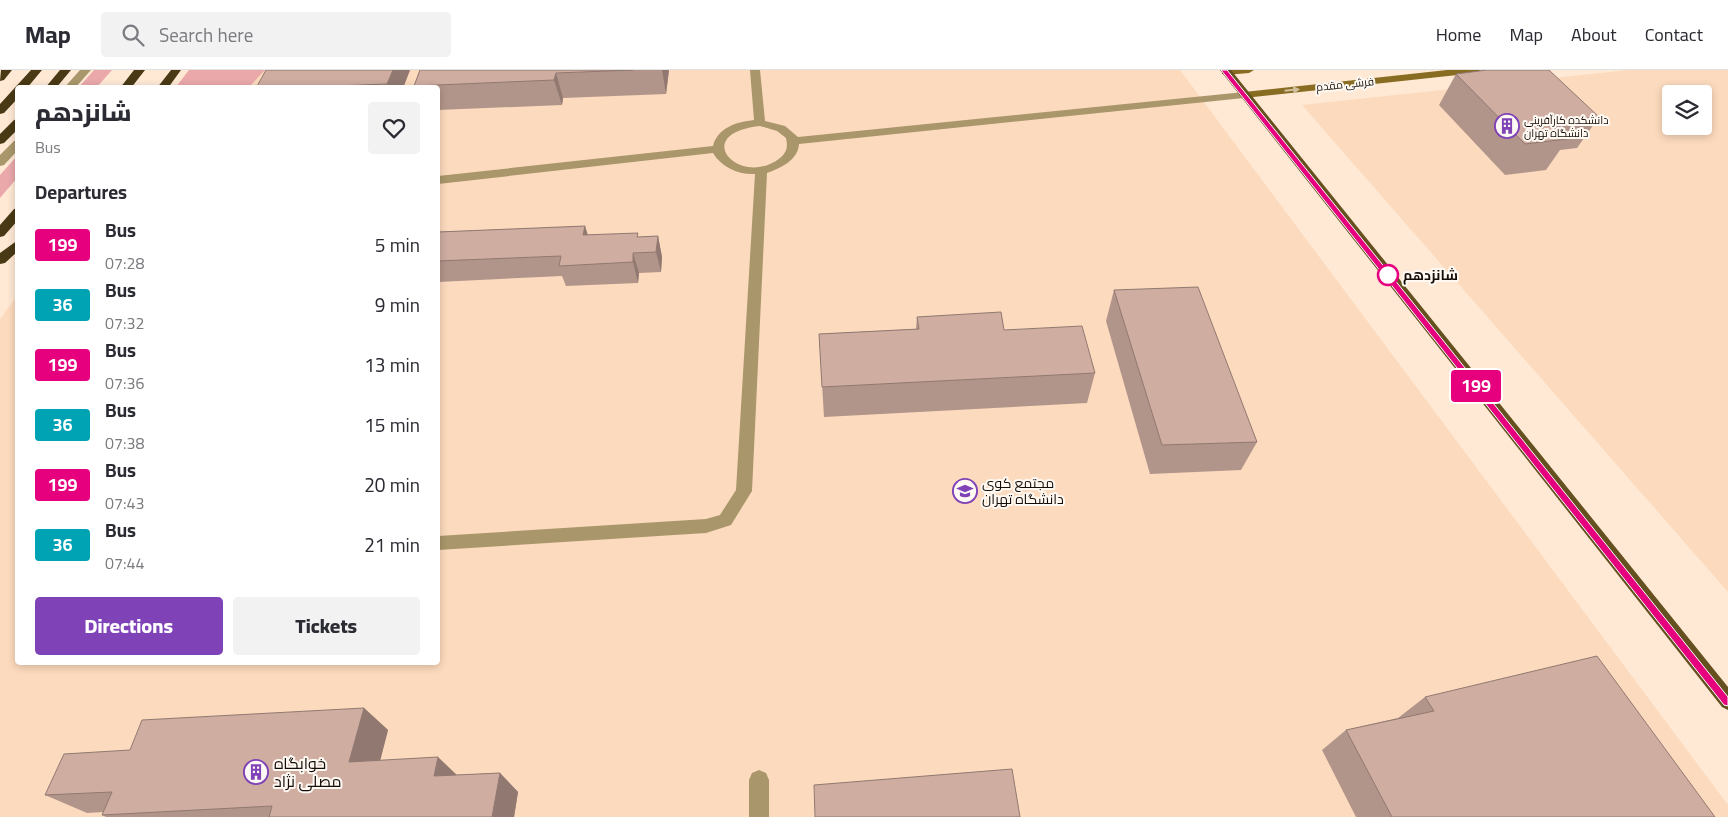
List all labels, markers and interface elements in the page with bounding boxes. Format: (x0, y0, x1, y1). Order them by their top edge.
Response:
text: Map (25, 12, 71, 57)
search box (101, 12, 451, 57)
text: Search here (159, 17, 253, 53)
text: Home (1436, 18, 1481, 51)
text: Map (1509, 18, 1543, 51)
text: About (1571, 18, 1617, 51)
text: Contact (1645, 18, 1703, 51)
icon: search (119, 21, 147, 49)
street label: فرشی مقدم (1315, 71, 1375, 97)
map controls (1662, 85, 1712, 135)
button: layers (1662, 85, 1712, 135)
one-way arrow (1284, 86, 1300, 94)
text: شانزدهم (35, 90, 131, 135)
button: heart (368, 102, 420, 154)
place label: دانشکده کارآفرینی دانشگاه تهران (1524, 110, 1608, 143)
building icon: دانشکده کارآفرینی دانشگاه تهران (1494, 113, 1520, 139)
text: Bus (35, 132, 61, 162)
text: Departures (35, 174, 127, 210)
text: Bus (105, 212, 136, 248)
text: 5 min (375, 227, 420, 263)
text: 199 (47, 228, 78, 261)
text: 07:28 (105, 248, 144, 278)
place label: شانزدهم (1403, 262, 1458, 288)
marker: شانزدهم (1377, 264, 1399, 286)
text: Bus (105, 272, 136, 308)
text: 9 min (375, 287, 420, 323)
text: 36 (52, 288, 73, 321)
text: 07:32 (105, 308, 144, 338)
text: Bus (105, 332, 136, 368)
text: 13 min (364, 347, 420, 383)
text: 199 (47, 348, 78, 381)
text: 07:36 (105, 368, 144, 398)
text: 199 (1461, 369, 1491, 402)
line badge: 199 (1447, 370, 1505, 402)
text: Bus (105, 392, 136, 428)
text: 15 min (364, 407, 420, 443)
text: 36 (52, 408, 73, 441)
text: 07:38 (105, 428, 144, 458)
text: Bus (105, 452, 136, 488)
text: 20 min (364, 467, 420, 503)
text: 199 (47, 468, 78, 501)
place label: مجتمع کوی دانشگاه تهران (982, 470, 1064, 512)
school or university icon: مجتمع کوی دانشگاه تهران (952, 478, 978, 504)
text: 07:43 (105, 488, 144, 518)
text: Bus (105, 512, 136, 548)
text: 21 min (364, 527, 420, 563)
text: 36 (52, 528, 73, 561)
text: 07:44 (105, 548, 144, 578)
button: Directions (35, 597, 223, 655)
button: Tickets (233, 597, 420, 655)
place label: خوابگاه مصلی نژاد (274, 748, 342, 796)
building icon: خوابگاه مصلی نژاد (243, 759, 269, 785)

